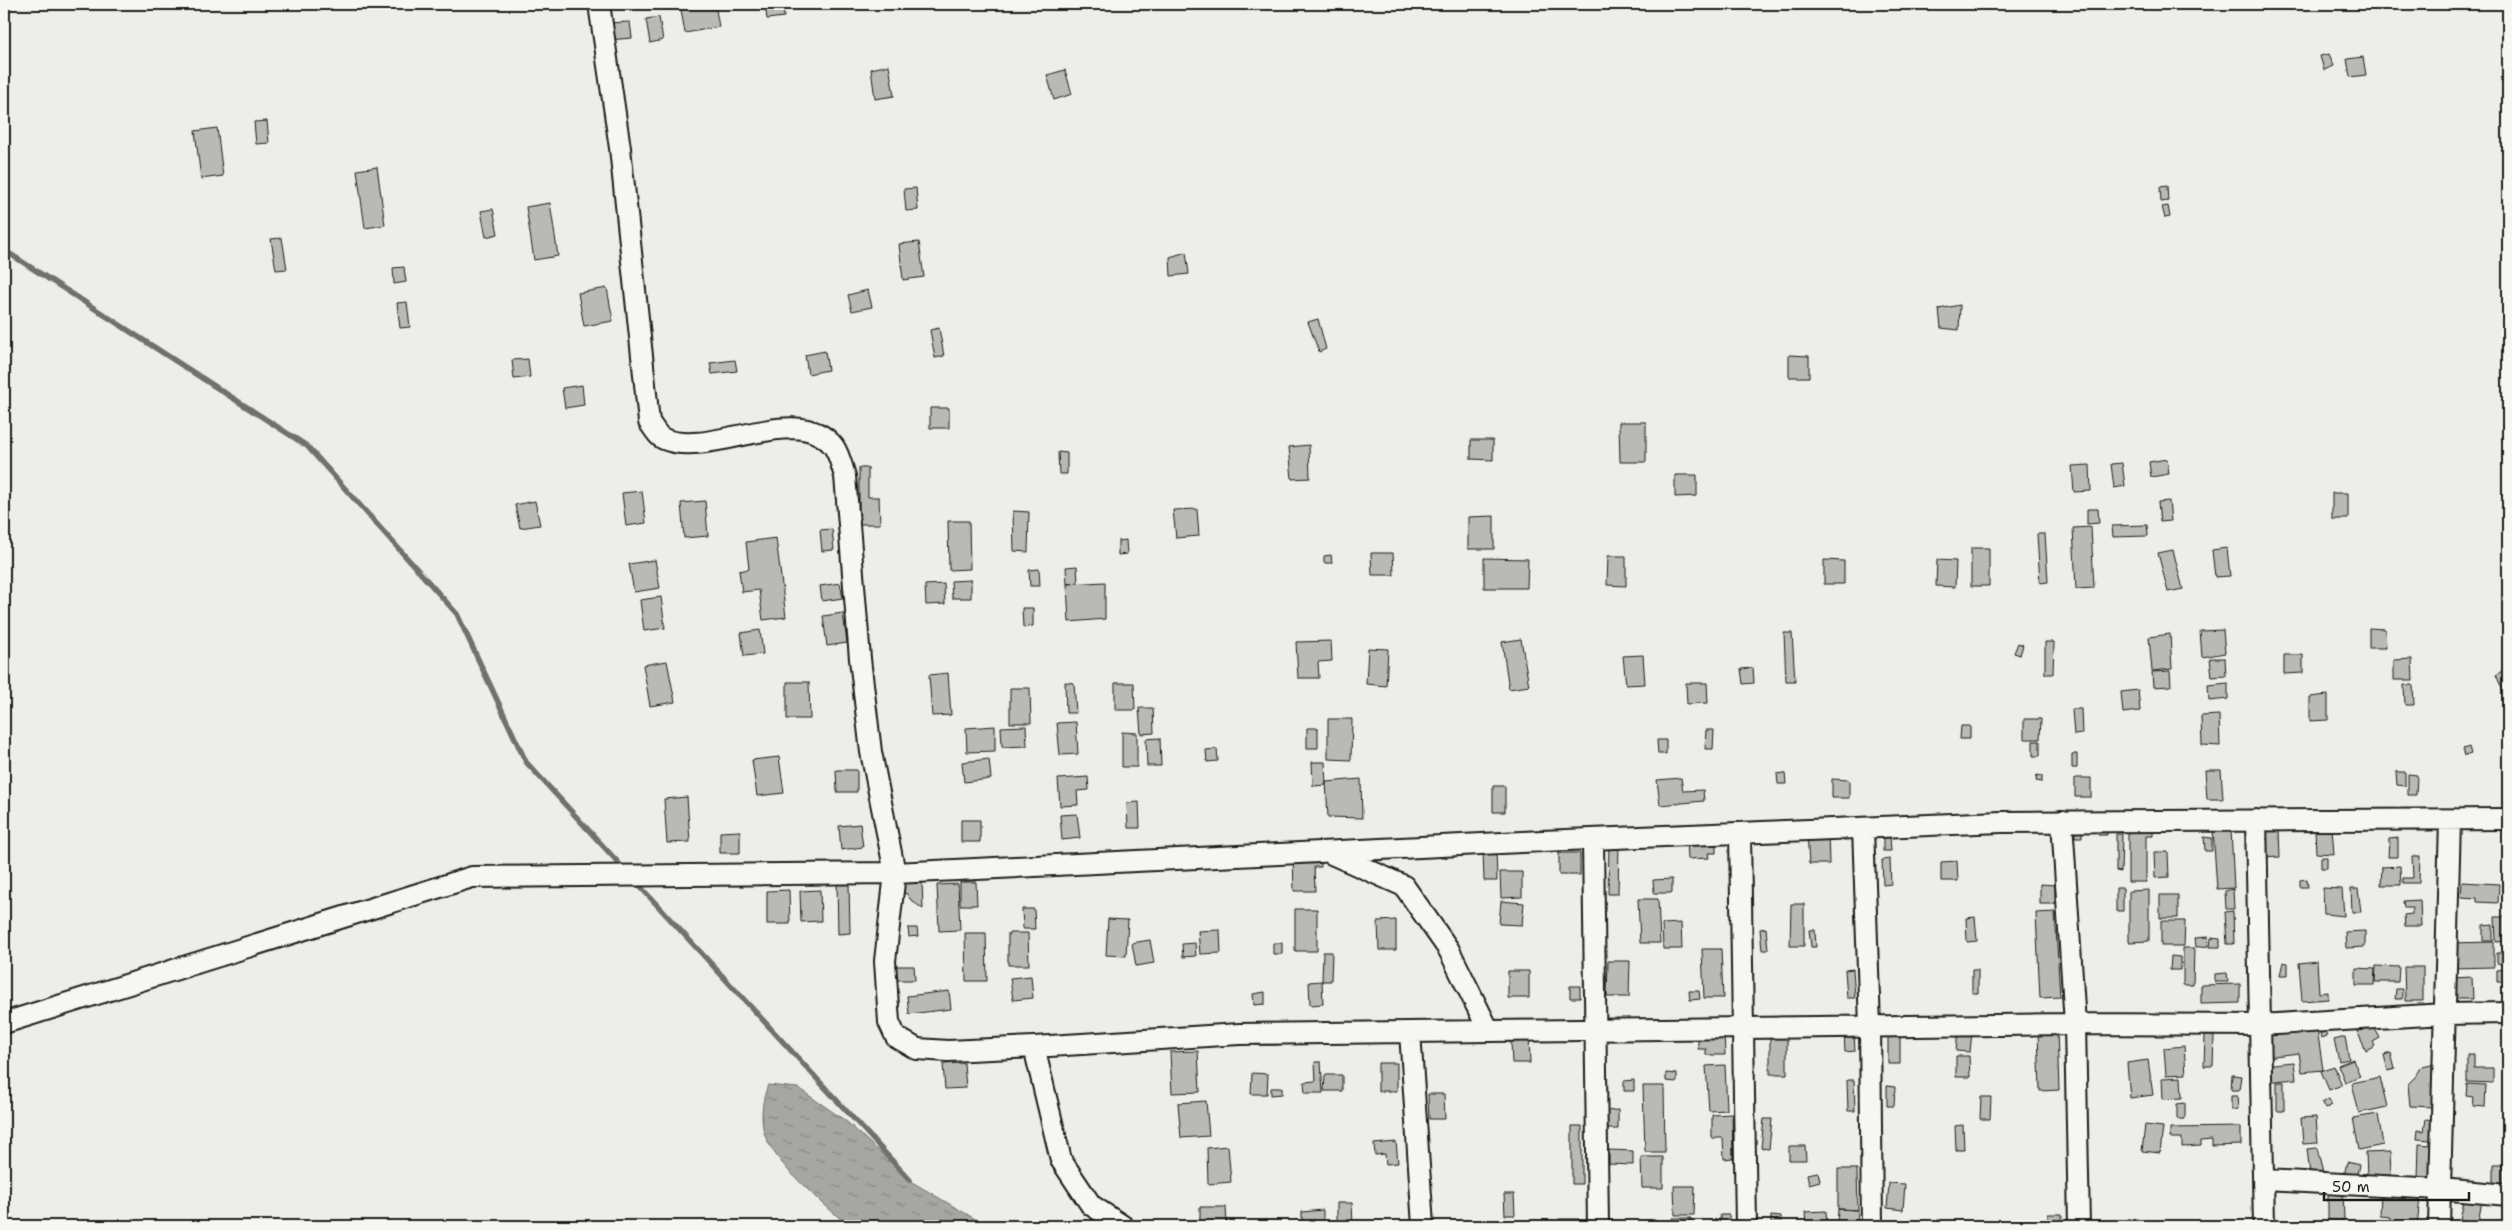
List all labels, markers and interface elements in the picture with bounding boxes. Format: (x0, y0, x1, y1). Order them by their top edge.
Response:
scale bar (2324, 1170, 2470, 1202)
text: 50 m (2332, 1177, 2370, 1197)

